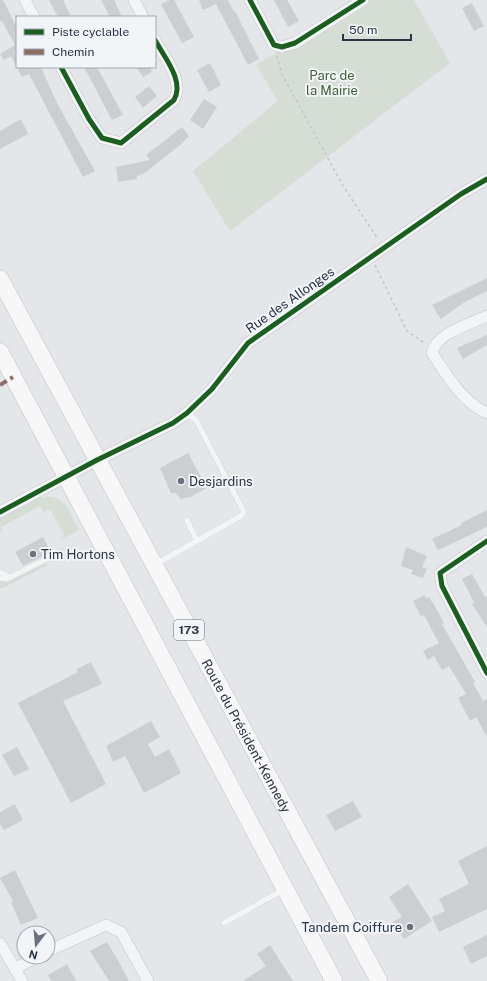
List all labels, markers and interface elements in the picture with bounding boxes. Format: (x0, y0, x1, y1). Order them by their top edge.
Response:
legend (16, 16, 156, 68)
scale bar (343, 16, 411, 42)
text: 50 m (349, 23, 377, 37)
text: Piste cyclable (52, 25, 129, 39)
text: Chemin (52, 45, 94, 59)
park label: Parc de la Mairie (306, 68, 358, 98)
street label: Rue des Allonges (243, 264, 337, 336)
place label: Desjardins (189, 474, 253, 489)
marker: Desjardins (176, 476, 186, 486)
place label: Tim Hortons (41, 547, 115, 562)
marker: Tim Hortons (28, 549, 38, 559)
road number: 173 (174, 620, 204, 640)
street label: Route du Président-Kennedy (199, 656, 294, 815)
place label: Tandem Coiffure (301, 920, 402, 935)
marker: Tandem Coiffure (405, 922, 415, 932)
north arrow (16, 925, 56, 965)
text: N (27, 948, 39, 962)

